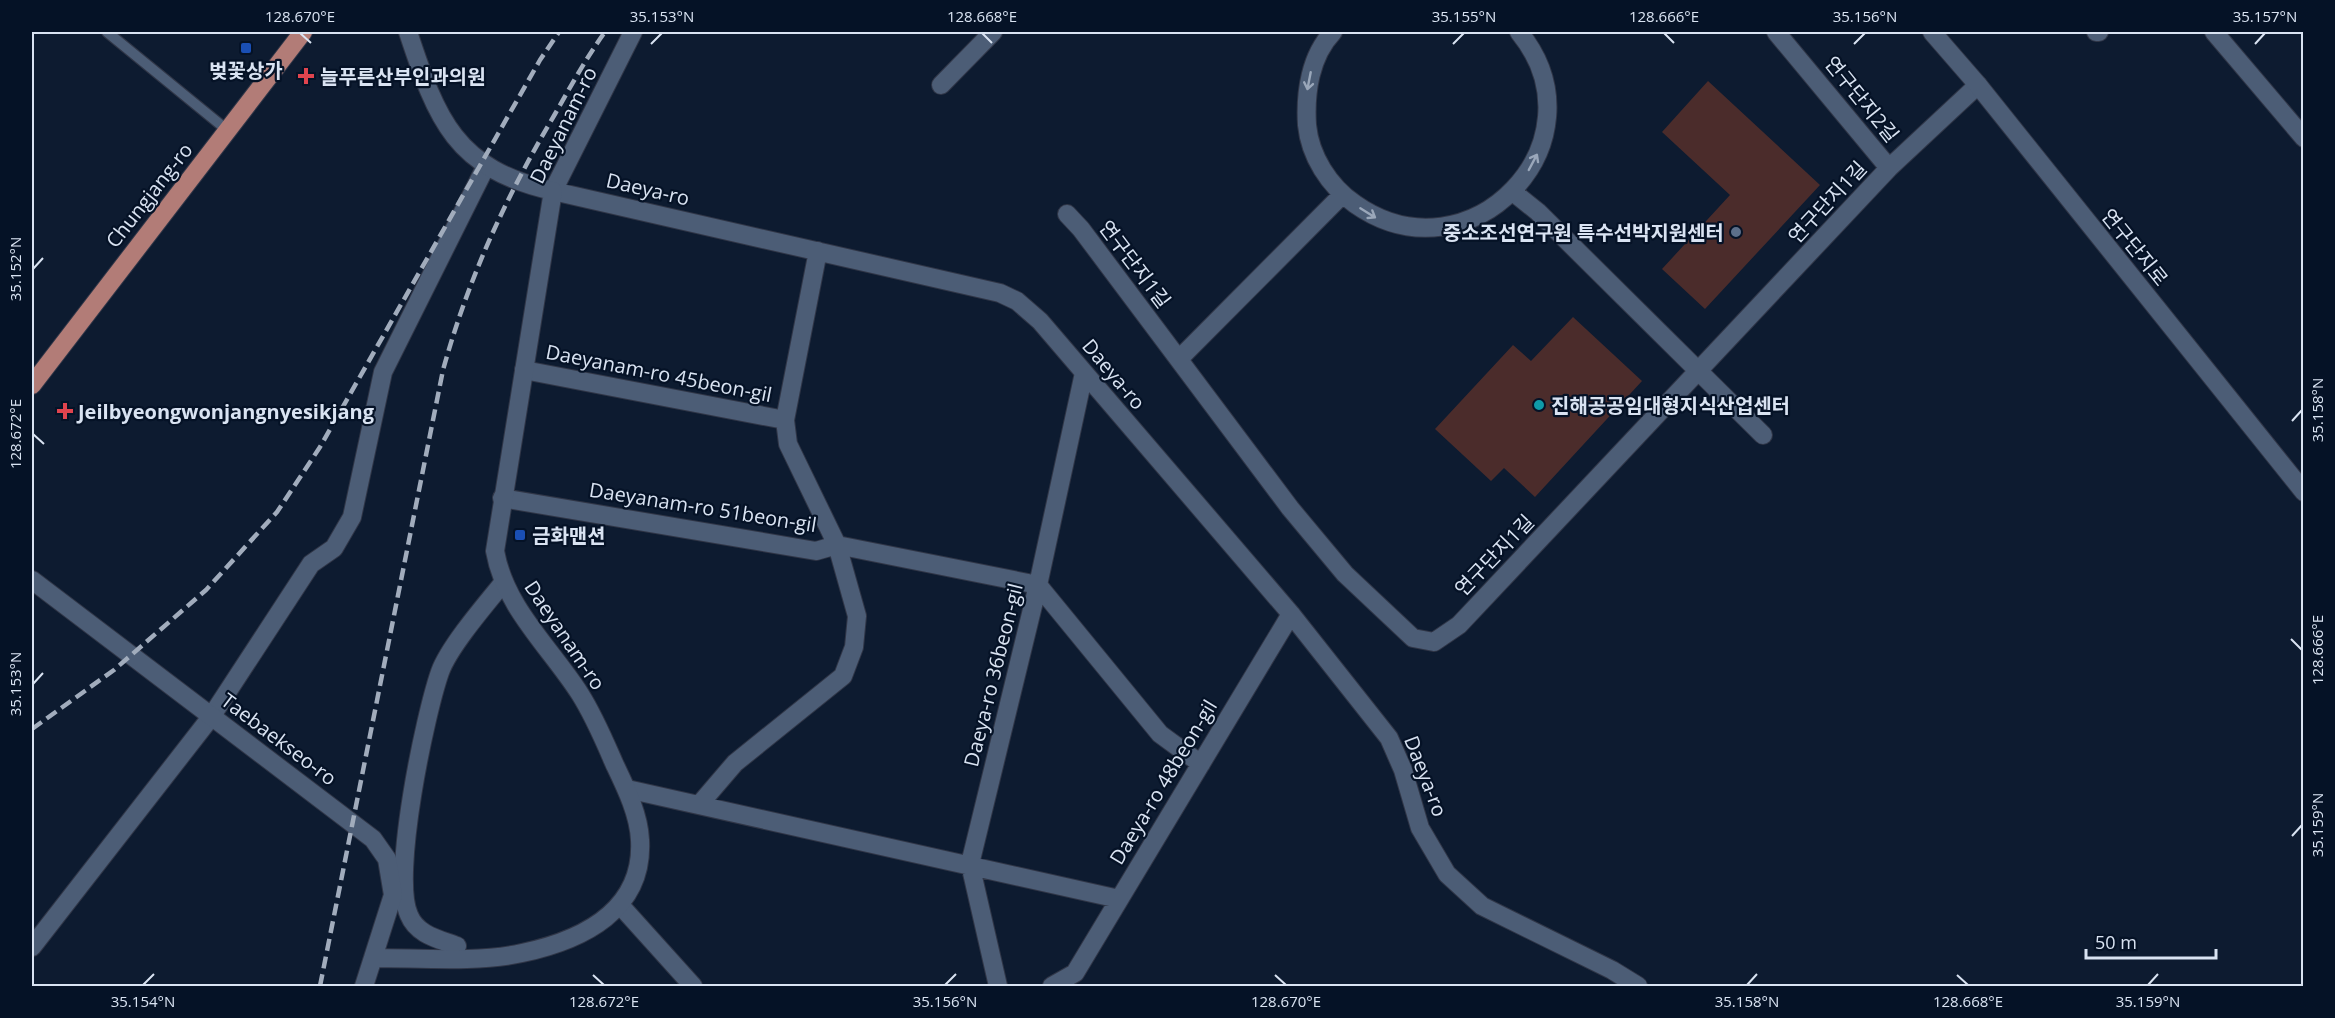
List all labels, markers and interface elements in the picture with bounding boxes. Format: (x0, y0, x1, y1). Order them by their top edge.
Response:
text: 128.670°E (265, 6, 335, 26)
text: 35.153°N (630, 6, 694, 26)
text: 128.668°E (947, 6, 1017, 26)
text: 35.155°N (1432, 6, 1496, 26)
text: 128.666°E (1629, 6, 1699, 26)
text: 35.156°N (1833, 6, 1897, 26)
text: 35.157°N (2233, 6, 2297, 26)
marker: 벚꽃상가 (239, 41, 253, 55)
street label: 연구단지2길 (1819, 50, 1905, 148)
place label: 벚꽃상가 (209, 57, 283, 84)
street label: Daeyanam-ro (523, 62, 603, 188)
place label: 늘푸른산부인과의원 (320, 63, 486, 90)
marker: 늘푸른산부인과의원 (297, 67, 315, 85)
one-way arrow (1303, 70, 1314, 90)
street label: Chungjang-ro (100, 137, 198, 253)
one-way arrow (1528, 153, 1539, 171)
street label: 연구단지1길 (1782, 155, 1872, 249)
street label: Daeya-ro (604, 166, 692, 212)
street label: 연구단지로 (2096, 203, 2174, 291)
one-way arrow (1359, 207, 1376, 219)
street label: 연구단지1길 (1093, 215, 1177, 313)
place label: 중소조선연구원 특수선박지원센터 (1443, 219, 1724, 246)
marker: 중소조선연구원 특수선박지원센터 (1729, 225, 1743, 239)
text: 35.152°N (5, 237, 25, 301)
street label: Daeya-ro (1076, 333, 1152, 415)
street label: Daeyanam-ro 45beon-gil (544, 338, 774, 408)
text: 35.158°N (2307, 378, 2327, 442)
place label: 진해공공임대형지식산업센터 (1551, 392, 1790, 419)
place label: Jeilbyeongwonjangnyesikjang (76, 398, 375, 425)
marker: 진해공공임대형지식산업센터 (1532, 398, 1546, 412)
text: 128.672°E (5, 399, 25, 469)
marker: Jeilbyeongwonjangnyesikjang (56, 402, 74, 420)
street label: Daeyanam-ro 51beon-gil (587, 476, 819, 538)
street label: 연구단지1길 (1448, 508, 1540, 602)
place label: 금화맨션 (532, 522, 606, 549)
marker: 금화맨션 (513, 528, 527, 542)
street label: Daeyanam-ro (518, 575, 612, 695)
street label: Daeya-ro 36beon-gil (957, 581, 1029, 769)
text: 128.666°E (2307, 615, 2327, 685)
text: 35.153°N (5, 652, 25, 716)
street label: Taebaekseo-ro (216, 687, 342, 791)
street label: Daeya-ro 48beon-gil (1103, 695, 1223, 869)
street label: Daeya-ro (1398, 732, 1454, 820)
text: 35.159°N (2307, 793, 2327, 857)
scale bar (2086, 922, 2216, 960)
text: 50 m (2095, 930, 2137, 954)
text: 35.154°N (111, 991, 175, 1011)
text: 128.672°E (569, 991, 639, 1011)
text: 35.156°N (913, 991, 977, 1011)
text: 128.670°E (1251, 991, 1321, 1011)
text: 35.158°N (1715, 991, 1779, 1011)
text: 128.668°E (1933, 991, 2003, 1011)
text: 35.159°N (2116, 991, 2180, 1011)

